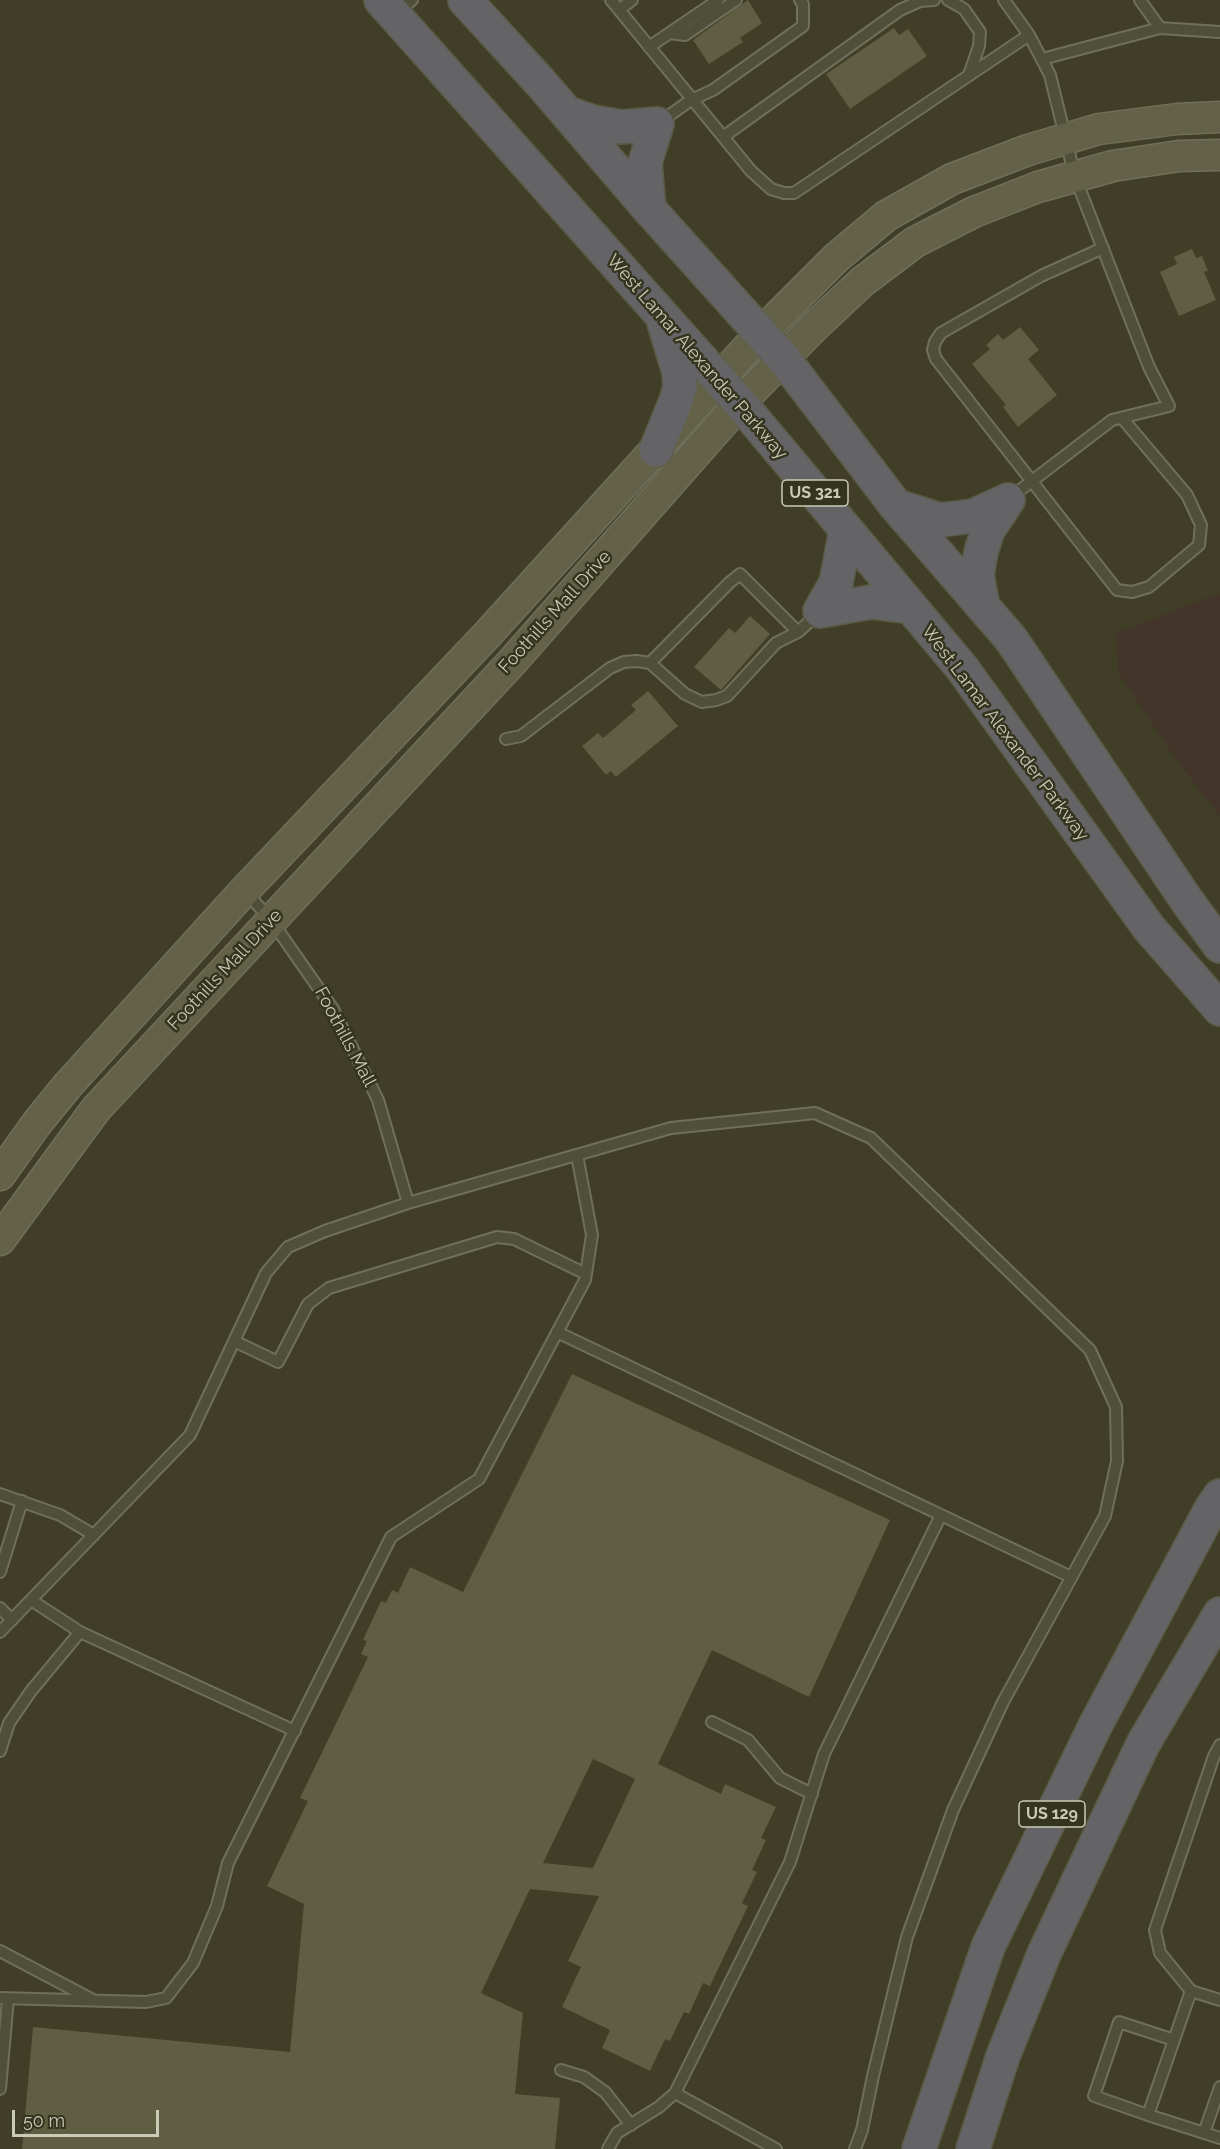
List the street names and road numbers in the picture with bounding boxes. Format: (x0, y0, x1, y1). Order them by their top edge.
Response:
street label: West Lamar Alexander Parkway (602, 250, 792, 464)
road number: US 321 (782, 480, 848, 506)
street label: Foothills Mall Drive (494, 546, 616, 678)
street label: West Lamar Alexander Parkway (917, 621, 1093, 845)
street label: Foothills Mall Drive (163, 905, 287, 1035)
street label: Foothills Mall (310, 983, 380, 1091)
road number: US 129 (1019, 1801, 1085, 1827)

